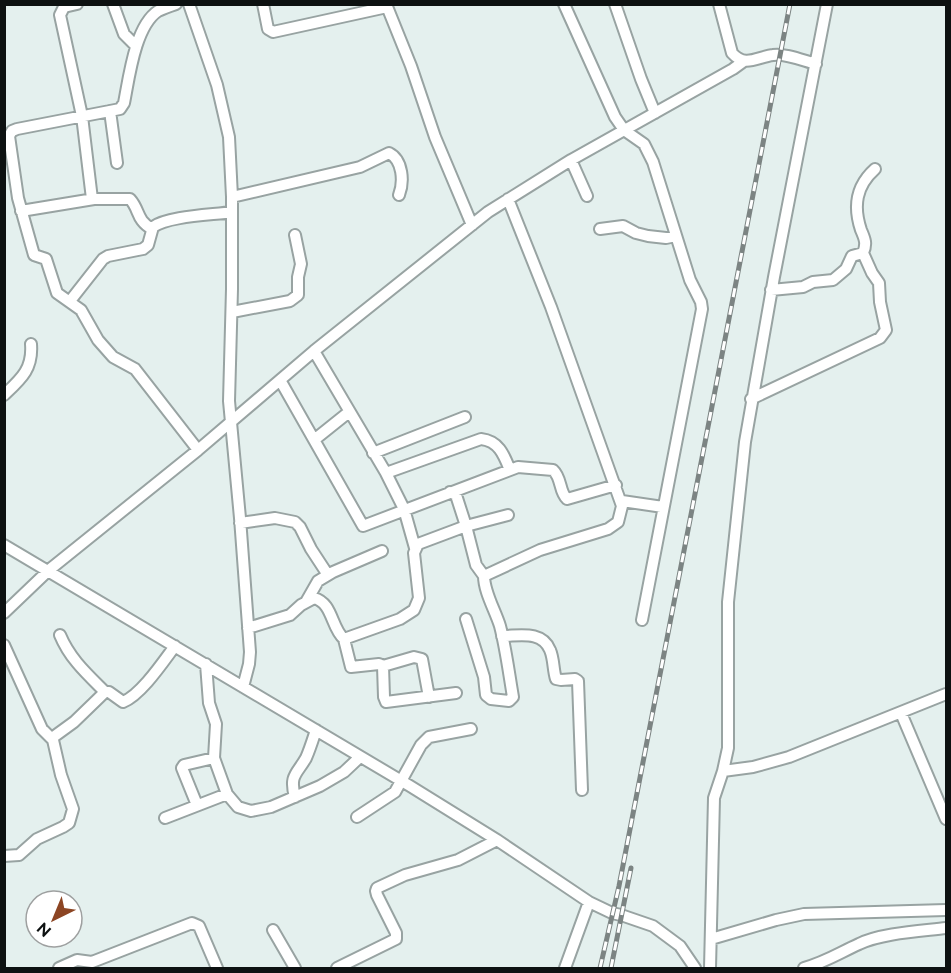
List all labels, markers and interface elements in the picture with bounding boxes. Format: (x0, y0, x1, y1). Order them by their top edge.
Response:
north arrow (24, 889, 84, 949)
text: N (33, 918, 55, 941)

